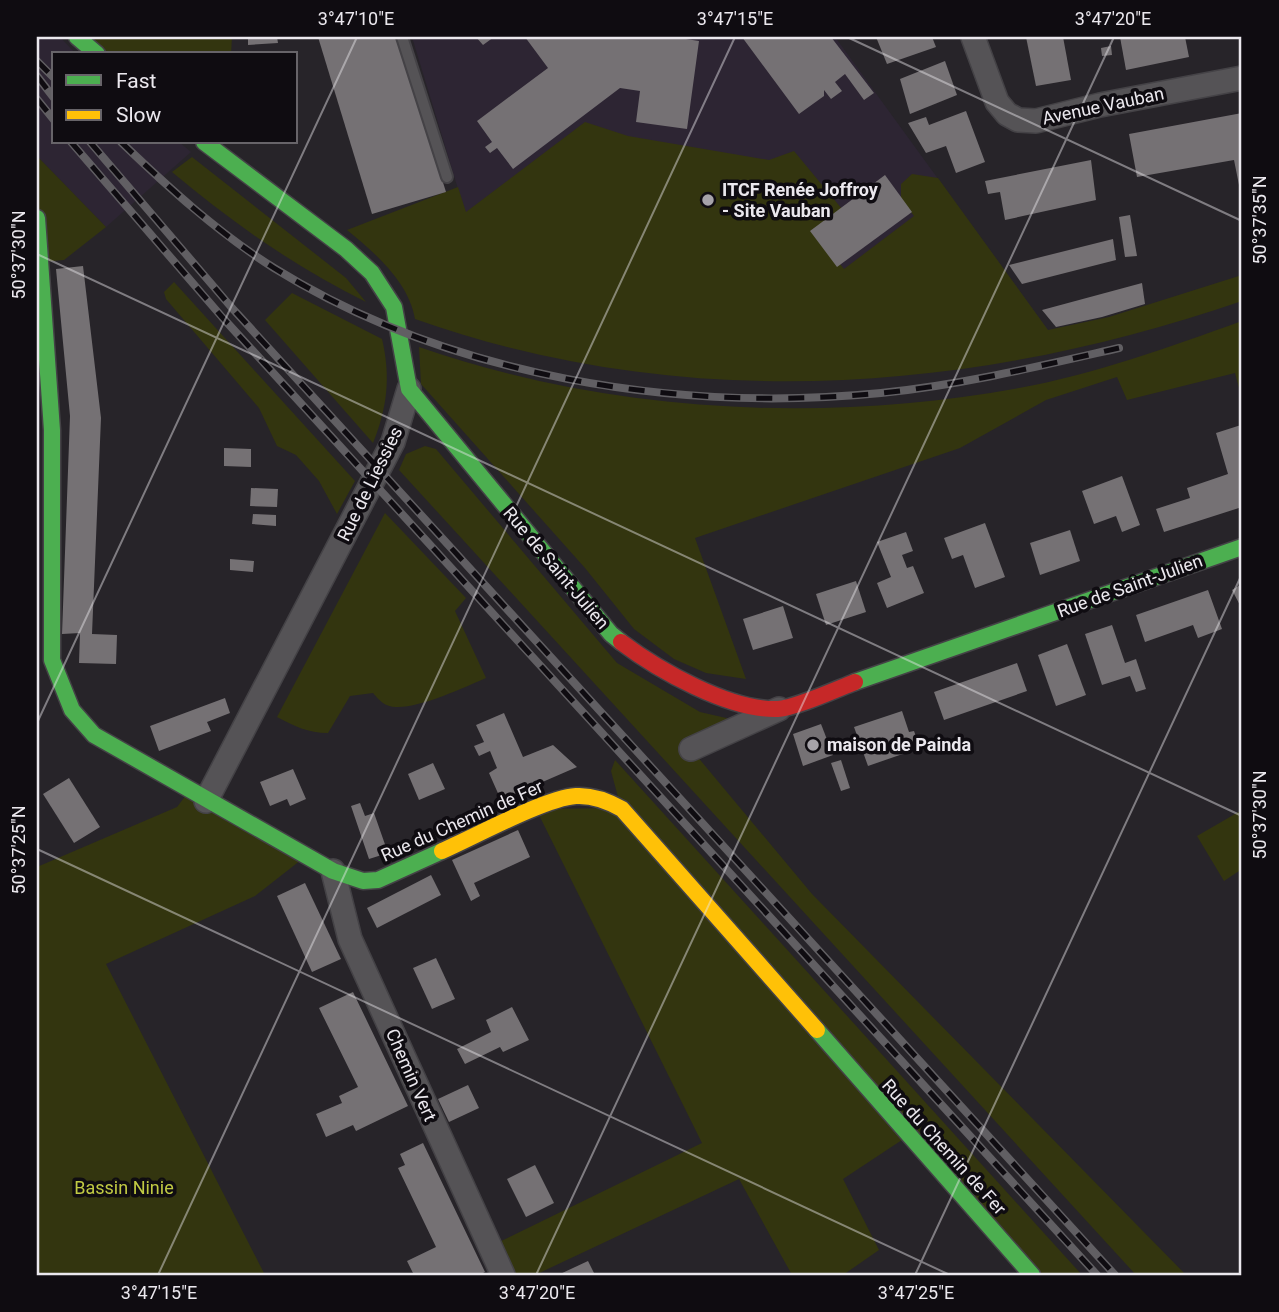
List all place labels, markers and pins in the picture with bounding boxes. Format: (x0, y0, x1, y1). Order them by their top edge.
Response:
place label: ITCF Renée Joffroy - Site Vauban (722, 179, 879, 221)
marker: ITCF Renée Joffroy - Site Vauban (700, 192, 716, 208)
place label: maison de Painda (827, 734, 971, 755)
marker: maison de Painda (805, 737, 821, 753)

